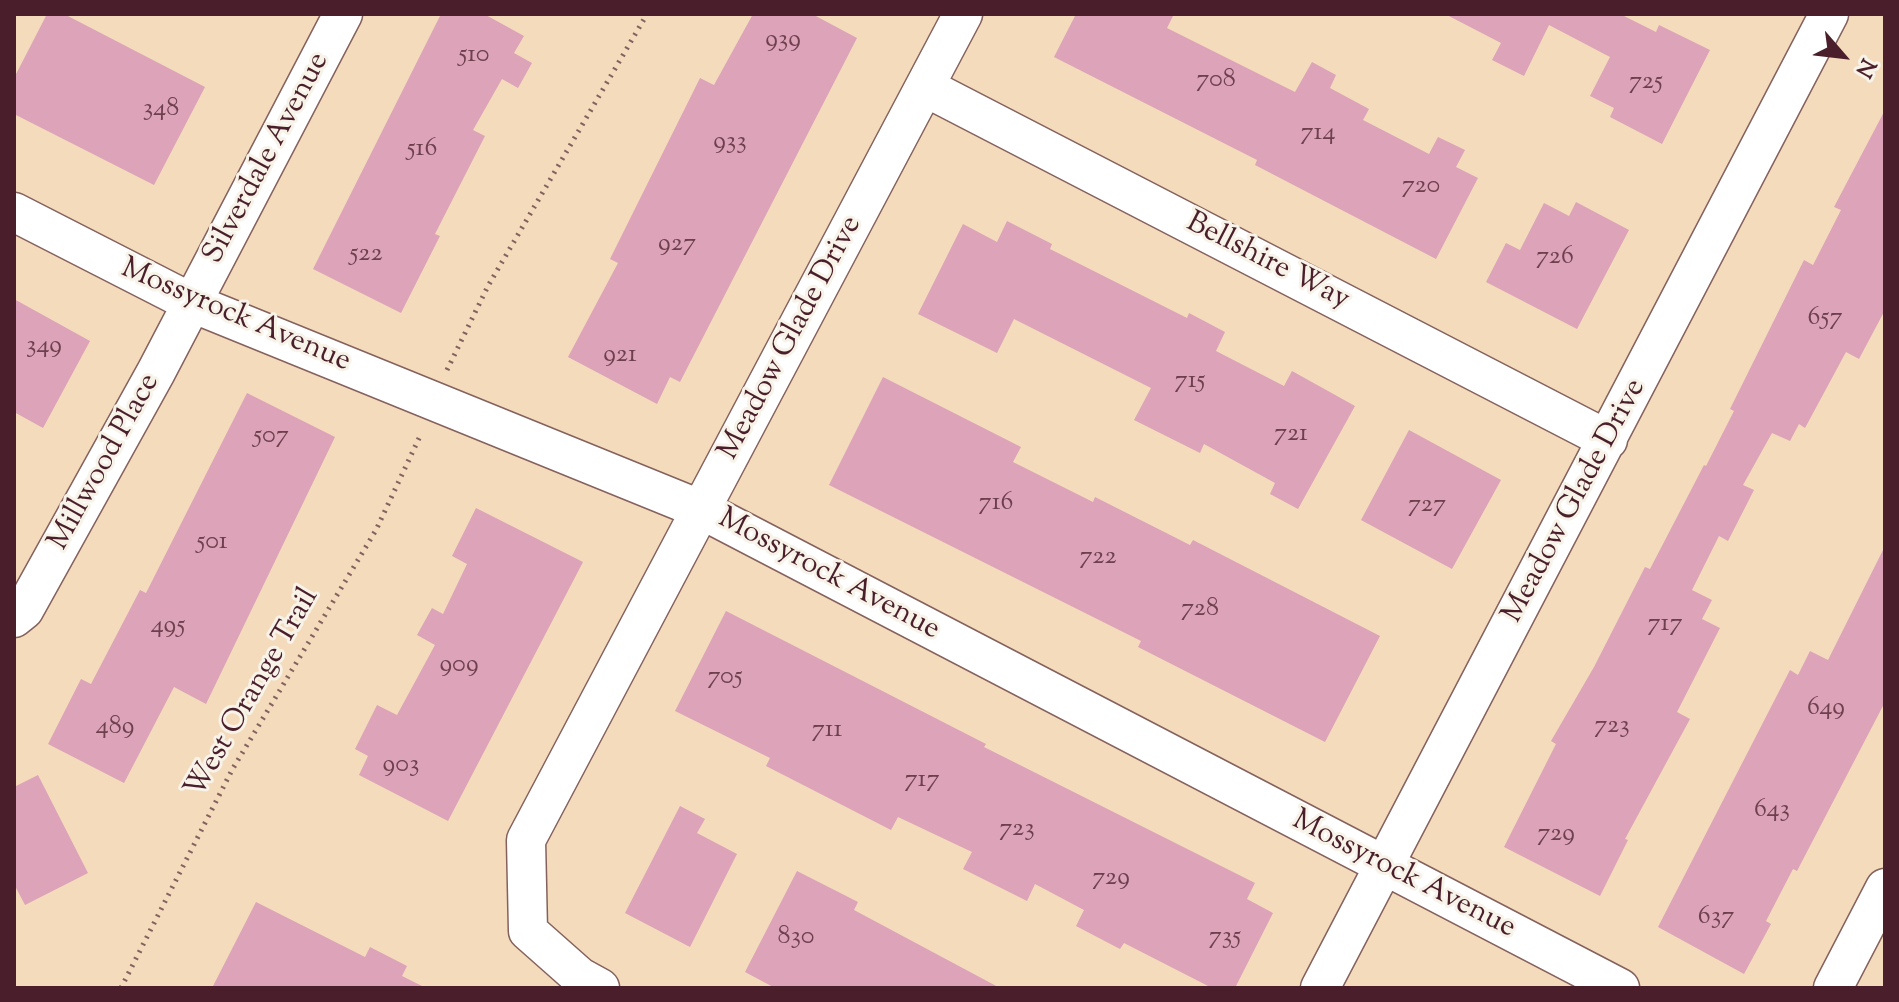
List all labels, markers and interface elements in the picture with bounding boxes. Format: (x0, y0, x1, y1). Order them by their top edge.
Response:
north arrow (1803, 16, 1883, 96)
house number: 939 (765, 26, 801, 58)
house number: 510 (458, 41, 490, 73)
street label: Silverdale Avenue (197, 47, 339, 271)
text: N (1846, 52, 1882, 83)
house number: 708 (1196, 66, 1236, 98)
house number: 725 (1629, 68, 1663, 100)
house number: 348 (143, 95, 179, 127)
house number: 714 (1301, 119, 1335, 151)
house number: 933 (713, 128, 747, 160)
house number: 516 (407, 135, 437, 167)
house number: 720 (1402, 172, 1440, 204)
street label: Bellshire Way (1179, 206, 1355, 320)
street label: Meadow Glade Drive (712, 211, 872, 467)
house number: 927 (658, 230, 696, 262)
house number: 522 (349, 240, 383, 272)
house number: 726 (1536, 243, 1574, 275)
street label: Mossyrock Avenue (115, 252, 355, 382)
house number: 657 (1808, 304, 1842, 336)
house number: 349 (26, 332, 62, 364)
house number: 921 (603, 341, 637, 373)
house number: 715 (1175, 367, 1205, 399)
street label: Millwood Place (43, 368, 169, 558)
street label: Meadow Glade Drive (1496, 374, 1656, 630)
house number: 721 (1274, 420, 1308, 452)
house number: 507 (253, 422, 289, 454)
house number: 716 (979, 489, 1013, 521)
house number: 727 (1408, 491, 1446, 523)
street label: Mossyrock Avenue (711, 502, 945, 650)
house number: 501 (196, 528, 228, 560)
house number: 722 (1079, 543, 1117, 575)
street label: West Orange Trail (179, 583, 329, 805)
house number: 728 (1181, 595, 1219, 627)
house number: 717 (1648, 610, 1682, 642)
house number: 495 (151, 612, 185, 644)
house number: 909 (439, 651, 479, 683)
house number: 705 (707, 663, 743, 695)
house number: 649 (1807, 694, 1845, 726)
house number: 723 (1594, 712, 1630, 744)
house number: 489 (96, 713, 134, 745)
house number: 711 (812, 716, 842, 748)
house number: 903 (383, 751, 419, 783)
house number: 717 (905, 766, 939, 798)
house number: 643 (1754, 796, 1790, 828)
street label: Mossyrock Avenue (1285, 804, 1521, 948)
house number: 723 (999, 815, 1035, 847)
house number: 729 (1537, 820, 1575, 852)
house number: 729 (1092, 864, 1130, 896)
house number: 637 (1698, 903, 1734, 935)
house number: 830 (777, 923, 815, 955)
house number: 735 (1209, 923, 1241, 955)

